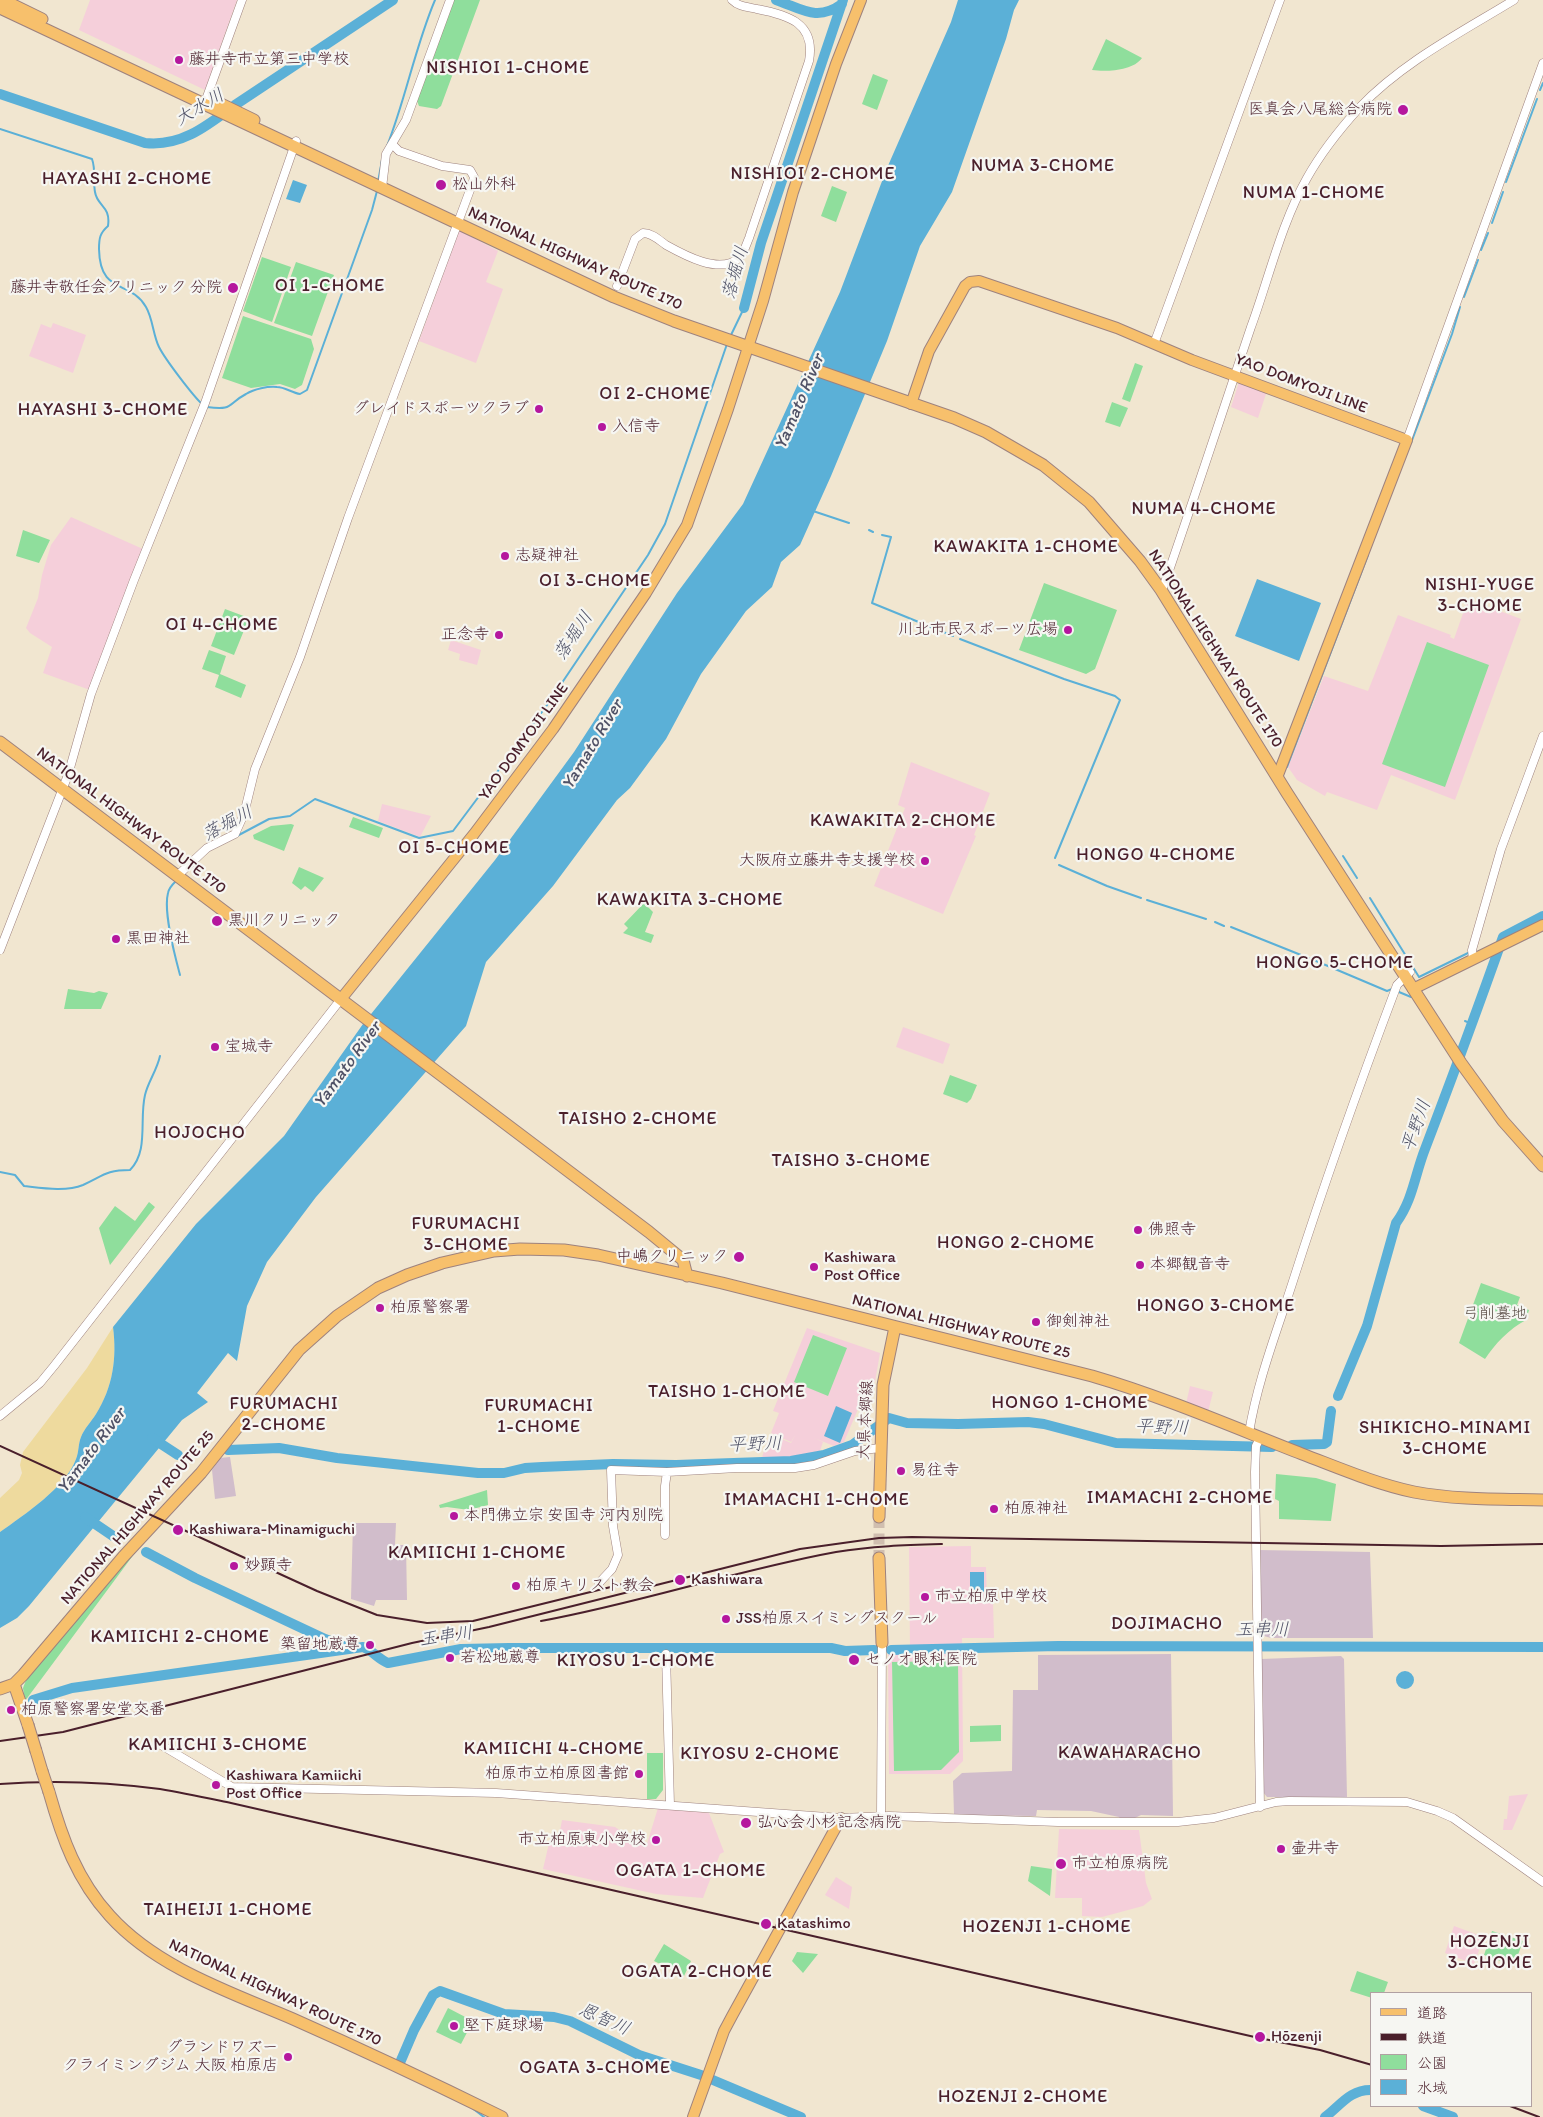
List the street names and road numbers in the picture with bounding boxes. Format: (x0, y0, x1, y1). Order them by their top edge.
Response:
street label: NATIONAL HIGHWAY ROUTE 170 (465, 203, 685, 315)
street label: YAO DOMYOJI LINE (1232, 350, 1370, 418)
street label: NATIONAL HIGHWAY ROUTE 170 (1144, 546, 1286, 752)
street label: YAO DOMYOJI LINE (475, 679, 573, 805)
street label: NATIONAL HIGHWAY ROUTE 170 (32, 743, 230, 899)
street label: NATIONAL HIGHWAY ROUTE 25 (850, 1291, 1072, 1363)
street label: 大県本郷線 (854, 1380, 878, 1460)
street label: NATIONAL HIGHWAY ROUTE 25 (57, 1427, 219, 1609)
street label: NATIONAL HIGHWAY ROUTE 170 (165, 1935, 385, 2051)

